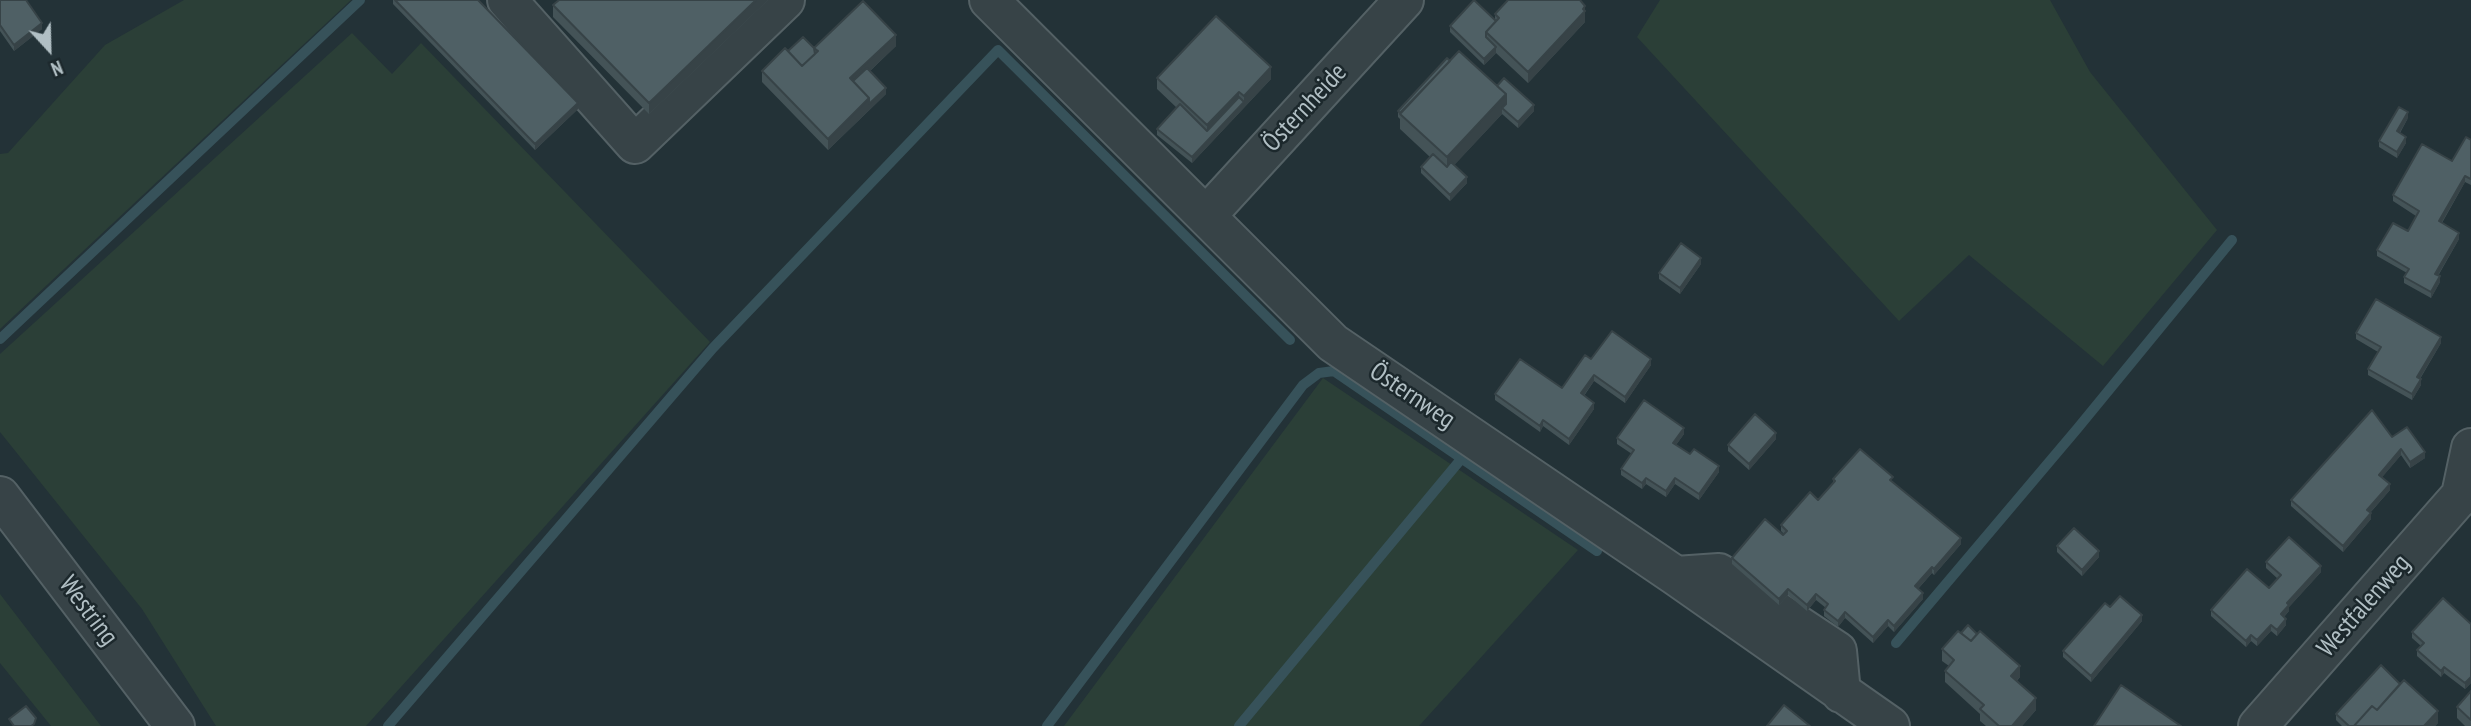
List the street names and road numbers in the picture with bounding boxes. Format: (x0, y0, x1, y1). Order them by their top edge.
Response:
street label: Östernheide (1256, 57, 1354, 159)
street label: Östernweg (1363, 356, 1461, 436)
street label: Westfalenweg (2311, 548, 2417, 664)
street label: Westring (52, 570, 124, 652)

